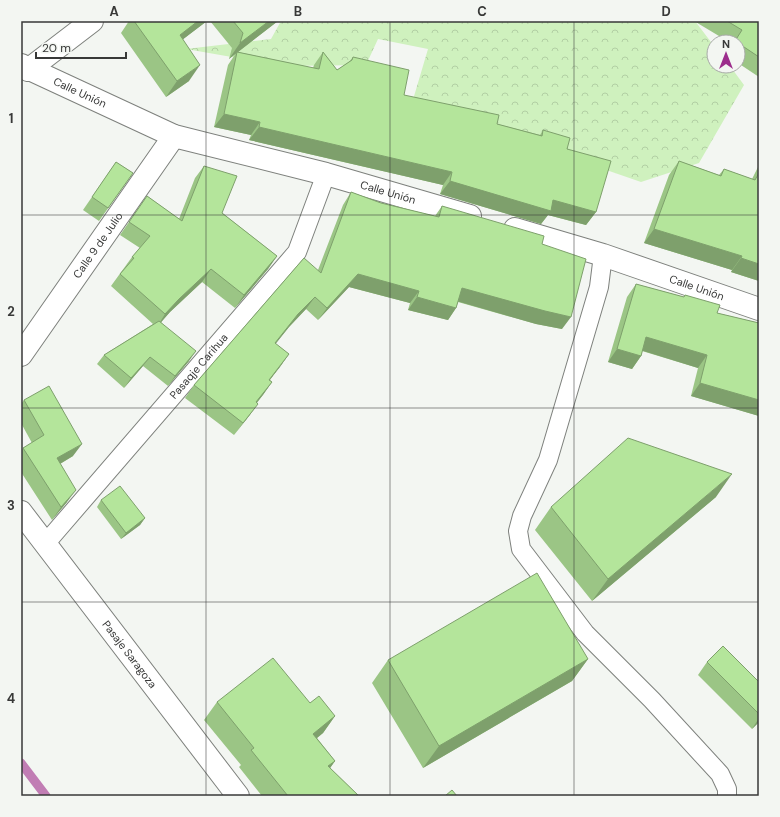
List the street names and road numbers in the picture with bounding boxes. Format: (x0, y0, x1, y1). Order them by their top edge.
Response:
street label: Calle Unión (51, 74, 109, 111)
street label: Calle Unión (359, 177, 417, 207)
street label: Calle 9 de Julio (70, 209, 126, 281)
street label: Calle Unión (668, 272, 726, 303)
street label: Pasaqje Carihua (166, 330, 231, 402)
street label: Pasaje Saragoza (99, 618, 160, 691)

